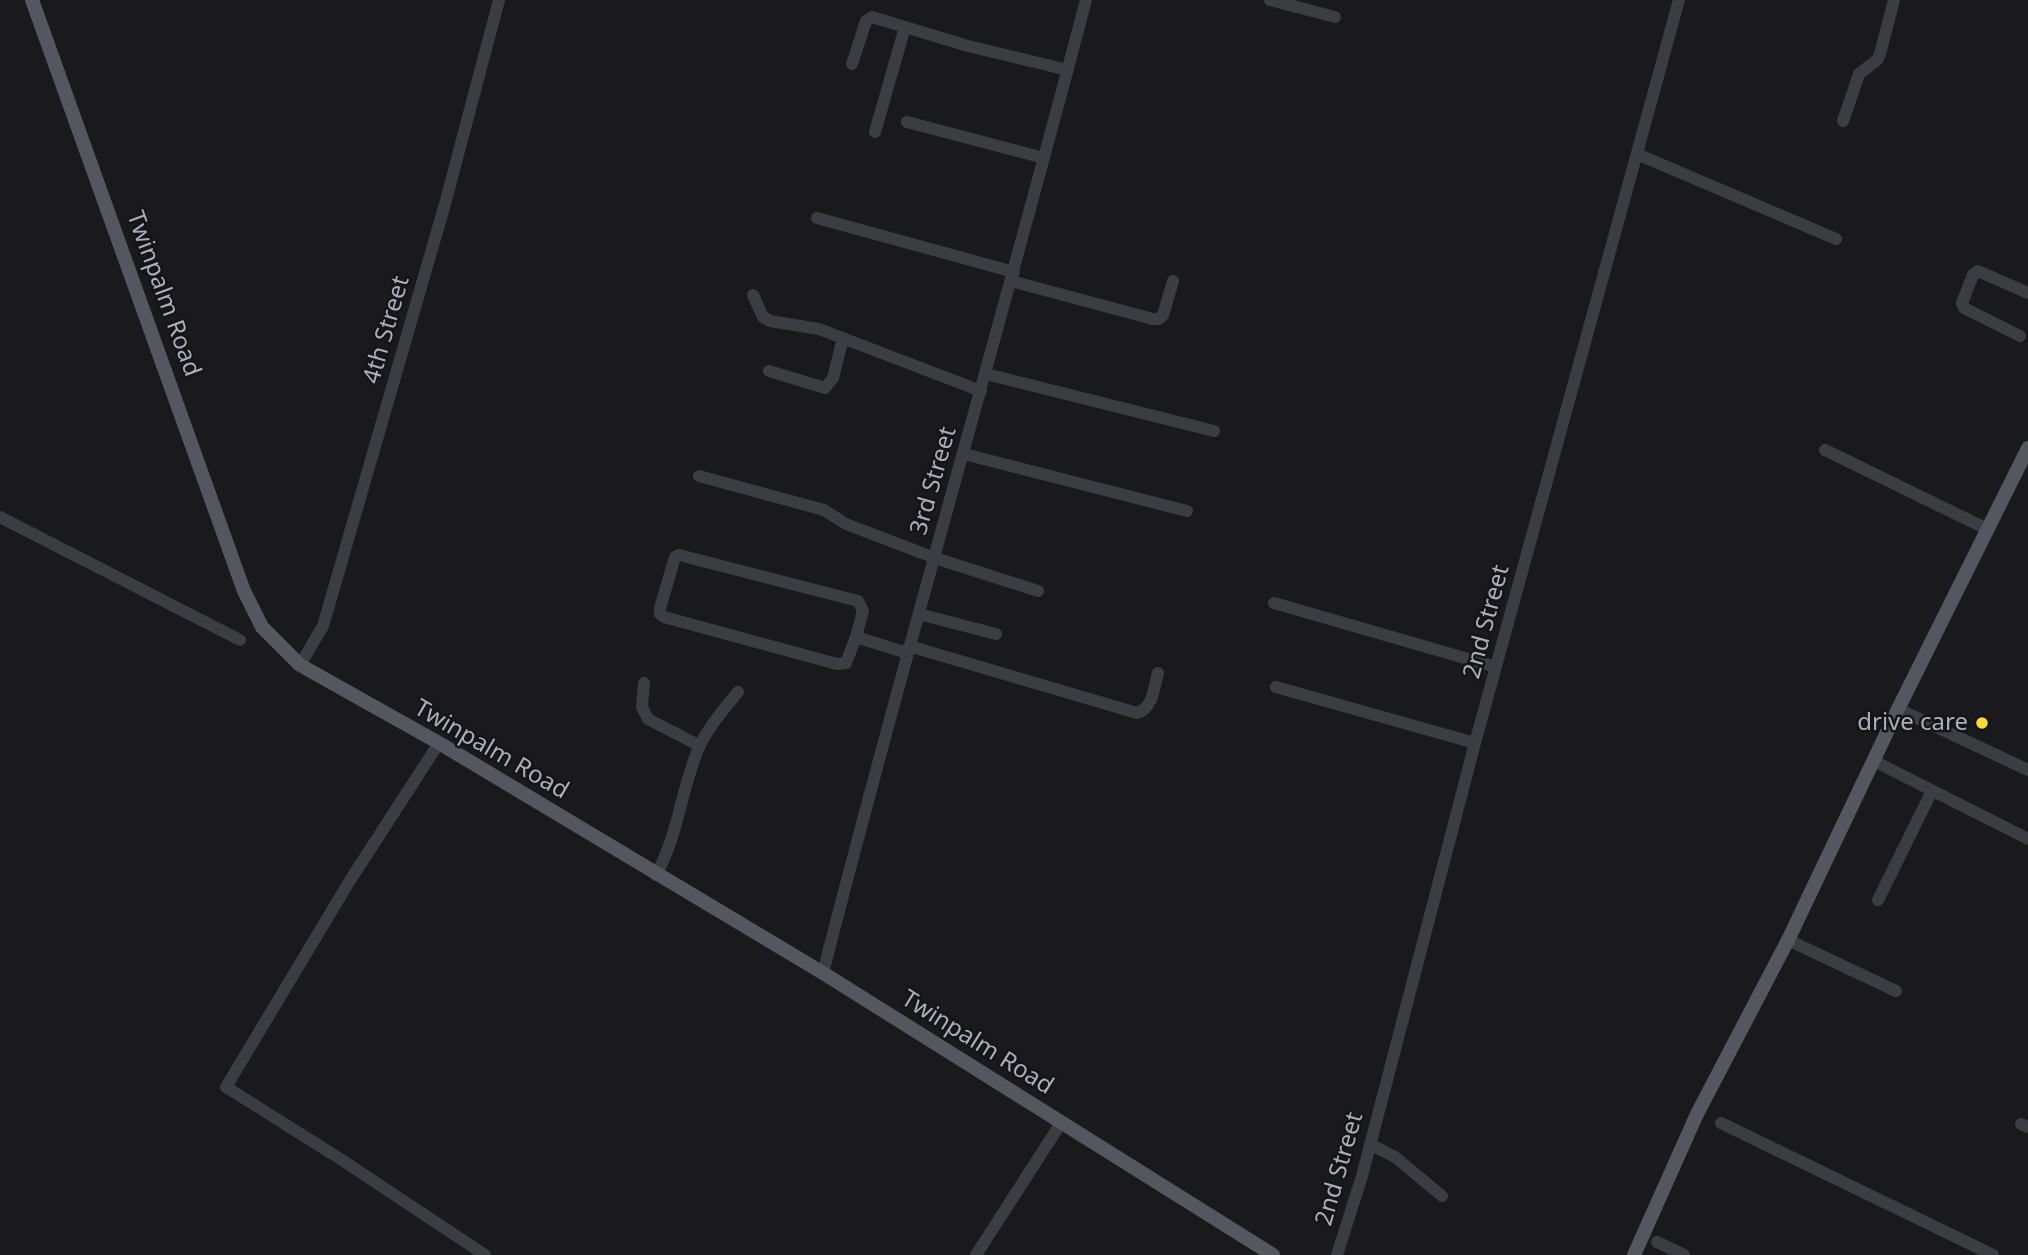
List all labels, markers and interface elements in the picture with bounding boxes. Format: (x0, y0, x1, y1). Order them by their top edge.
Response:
street label: Twinpalm Road (120, 208, 206, 380)
street label: 4th Street (358, 273, 416, 387)
street label: 3rd Street (905, 424, 963, 538)
street label: 2nd Street (1458, 562, 1516, 682)
street label: Twinpalm Road (409, 694, 573, 806)
place label: drive care (1857, 709, 1968, 737)
marker: drive care (1974, 715, 1990, 731)
street label: Twinpalm Road (896, 985, 1058, 1101)
street label: 2nd Street (1310, 1109, 1370, 1229)

